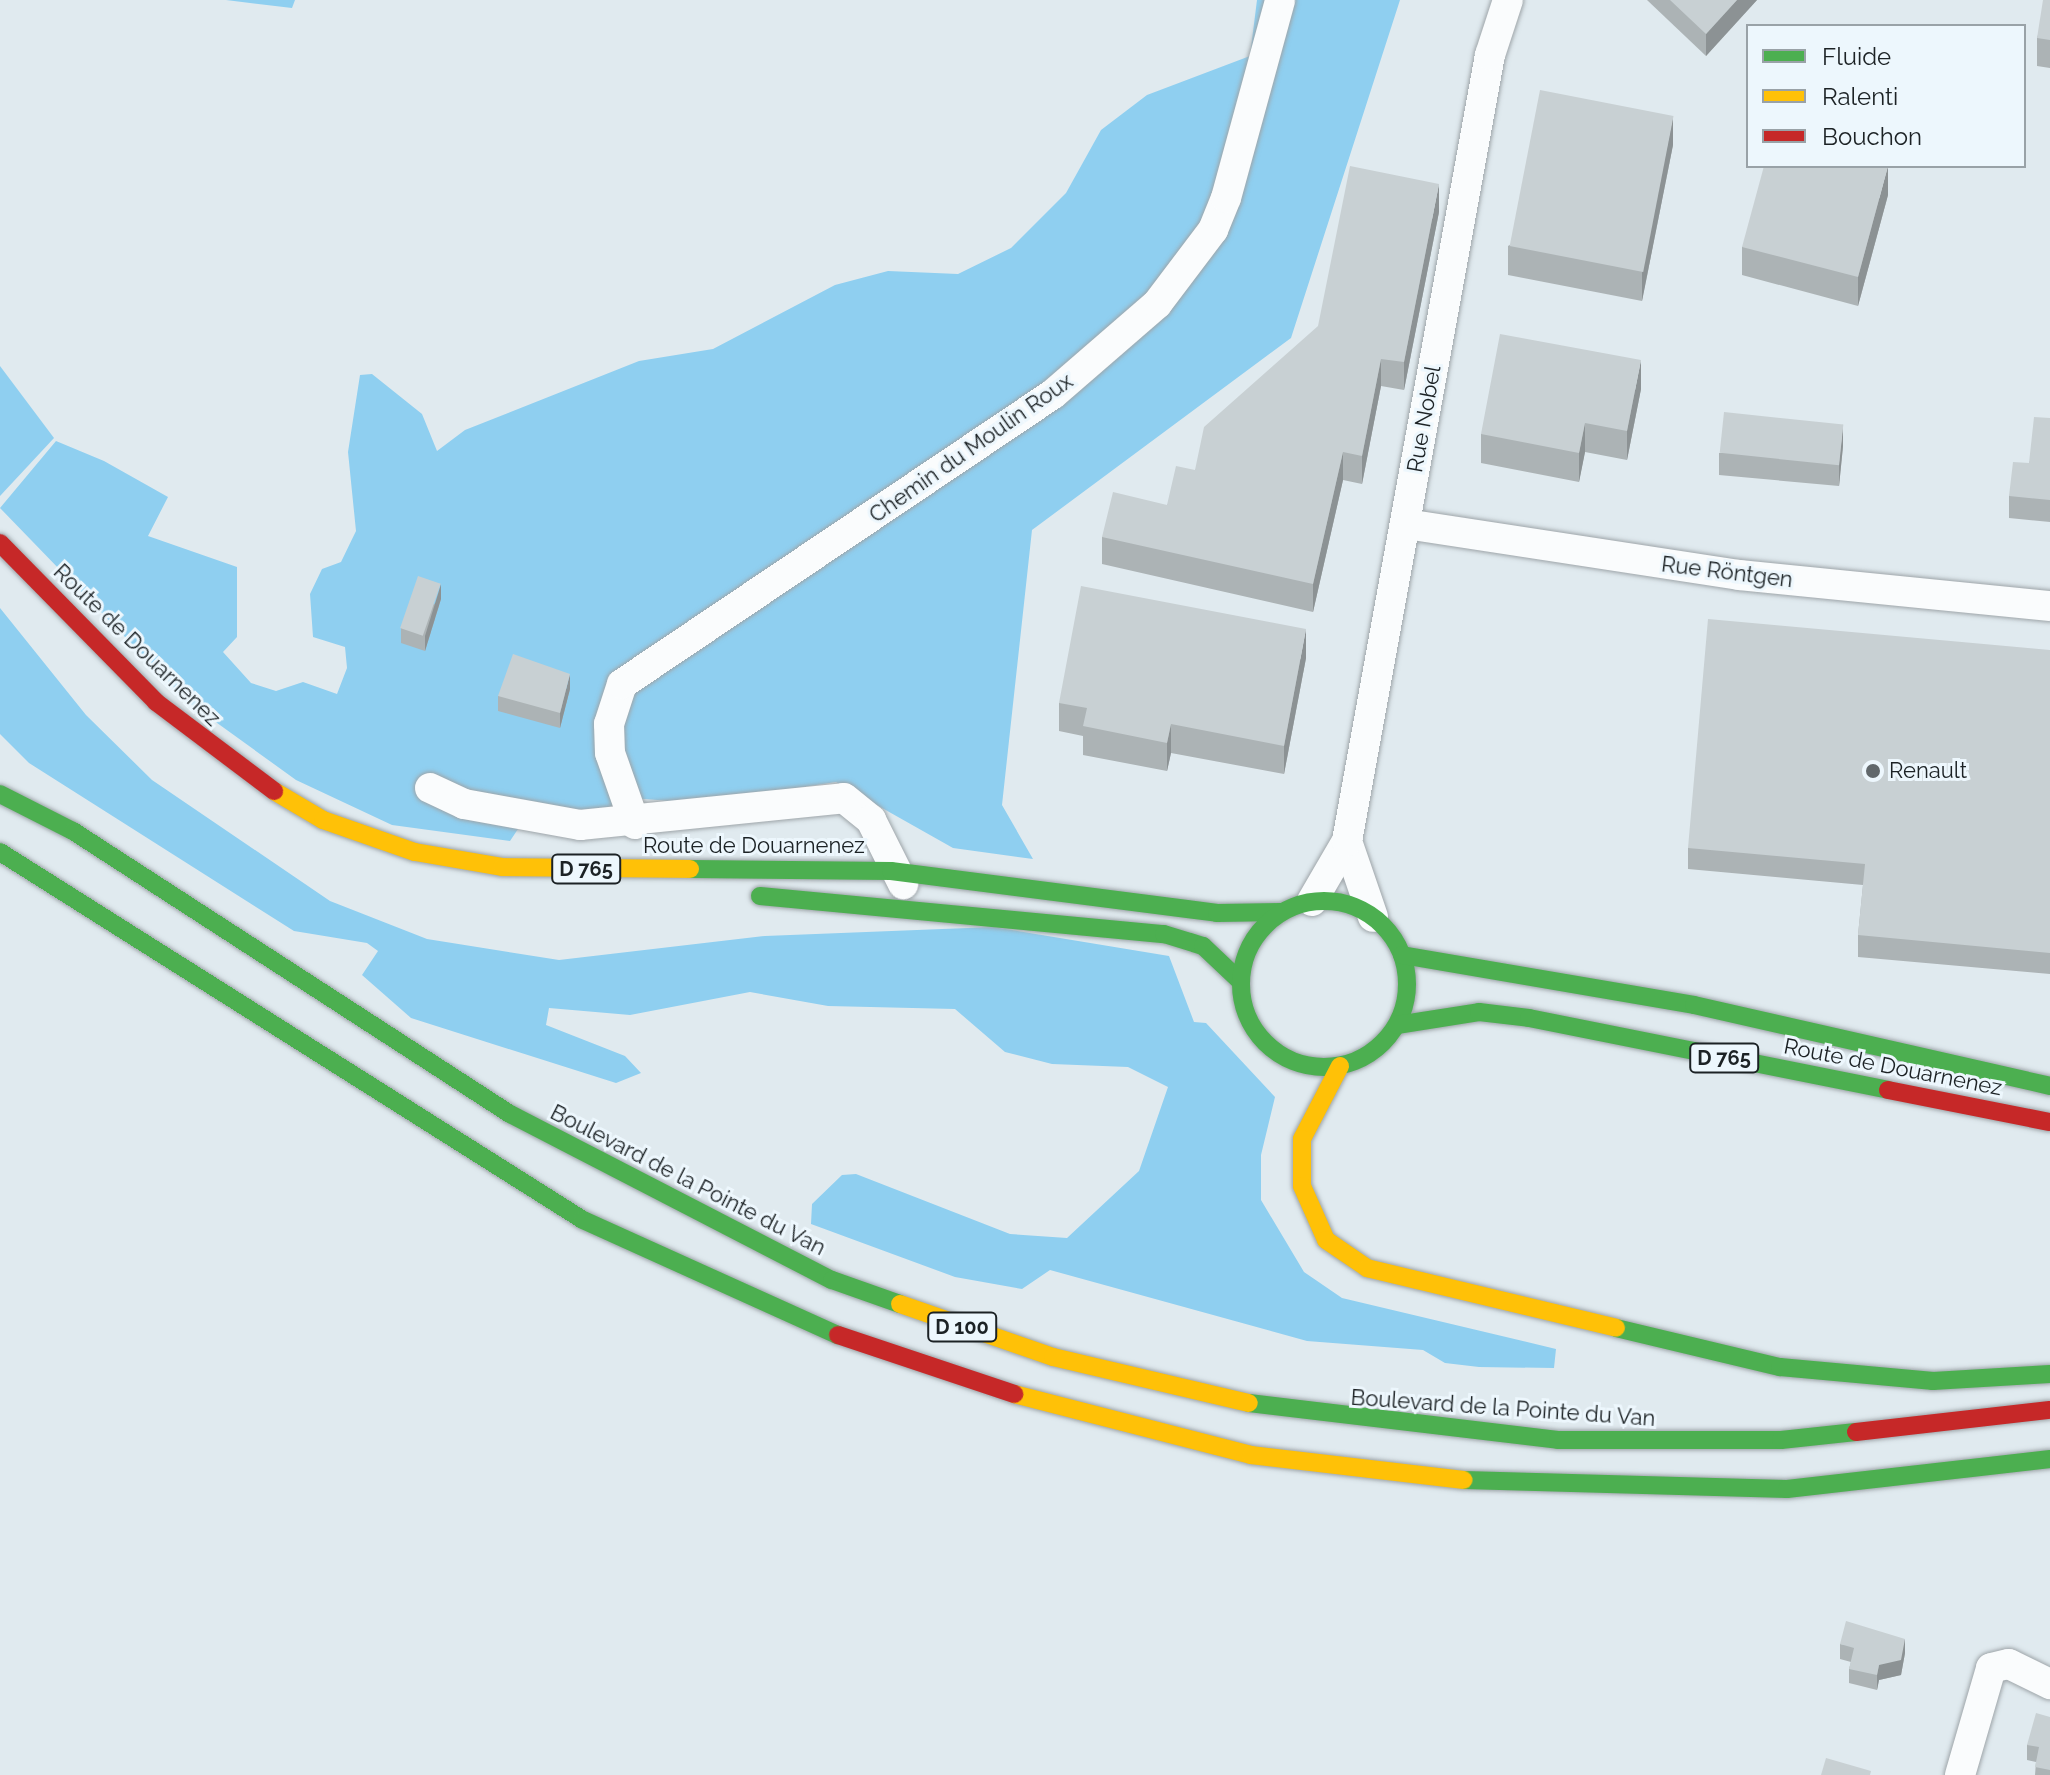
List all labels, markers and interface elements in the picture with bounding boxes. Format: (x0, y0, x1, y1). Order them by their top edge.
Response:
legend (1746, 24, 2026, 168)
text: Fluide (1822, 42, 1891, 71)
text: Ralenti (1822, 82, 1898, 111)
text: Bouchon (1822, 122, 1922, 151)
street label: Rue Nobel (1402, 363, 1446, 475)
street label: Chemin du Moulin Roux (864, 368, 1078, 528)
street label: Rue Röntgen (1660, 551, 1794, 593)
street label: Route de Douarnenez (48, 558, 226, 732)
place label: Renault (1889, 758, 1967, 784)
marker: Renault (1864, 762, 1882, 780)
street label: Route de Douarnenez (643, 833, 865, 859)
road number: D 765 (550, 853, 622, 885)
street label: Route de Douarnenez (1782, 1033, 2004, 1101)
road number: D 765 (1688, 1042, 1760, 1074)
street label: Boulevard de la Pointe du Van (546, 1099, 830, 1261)
road number: D 100 (926, 1311, 998, 1343)
street label: Boulevard de la Pointe du Van (1349, 1384, 1657, 1432)

